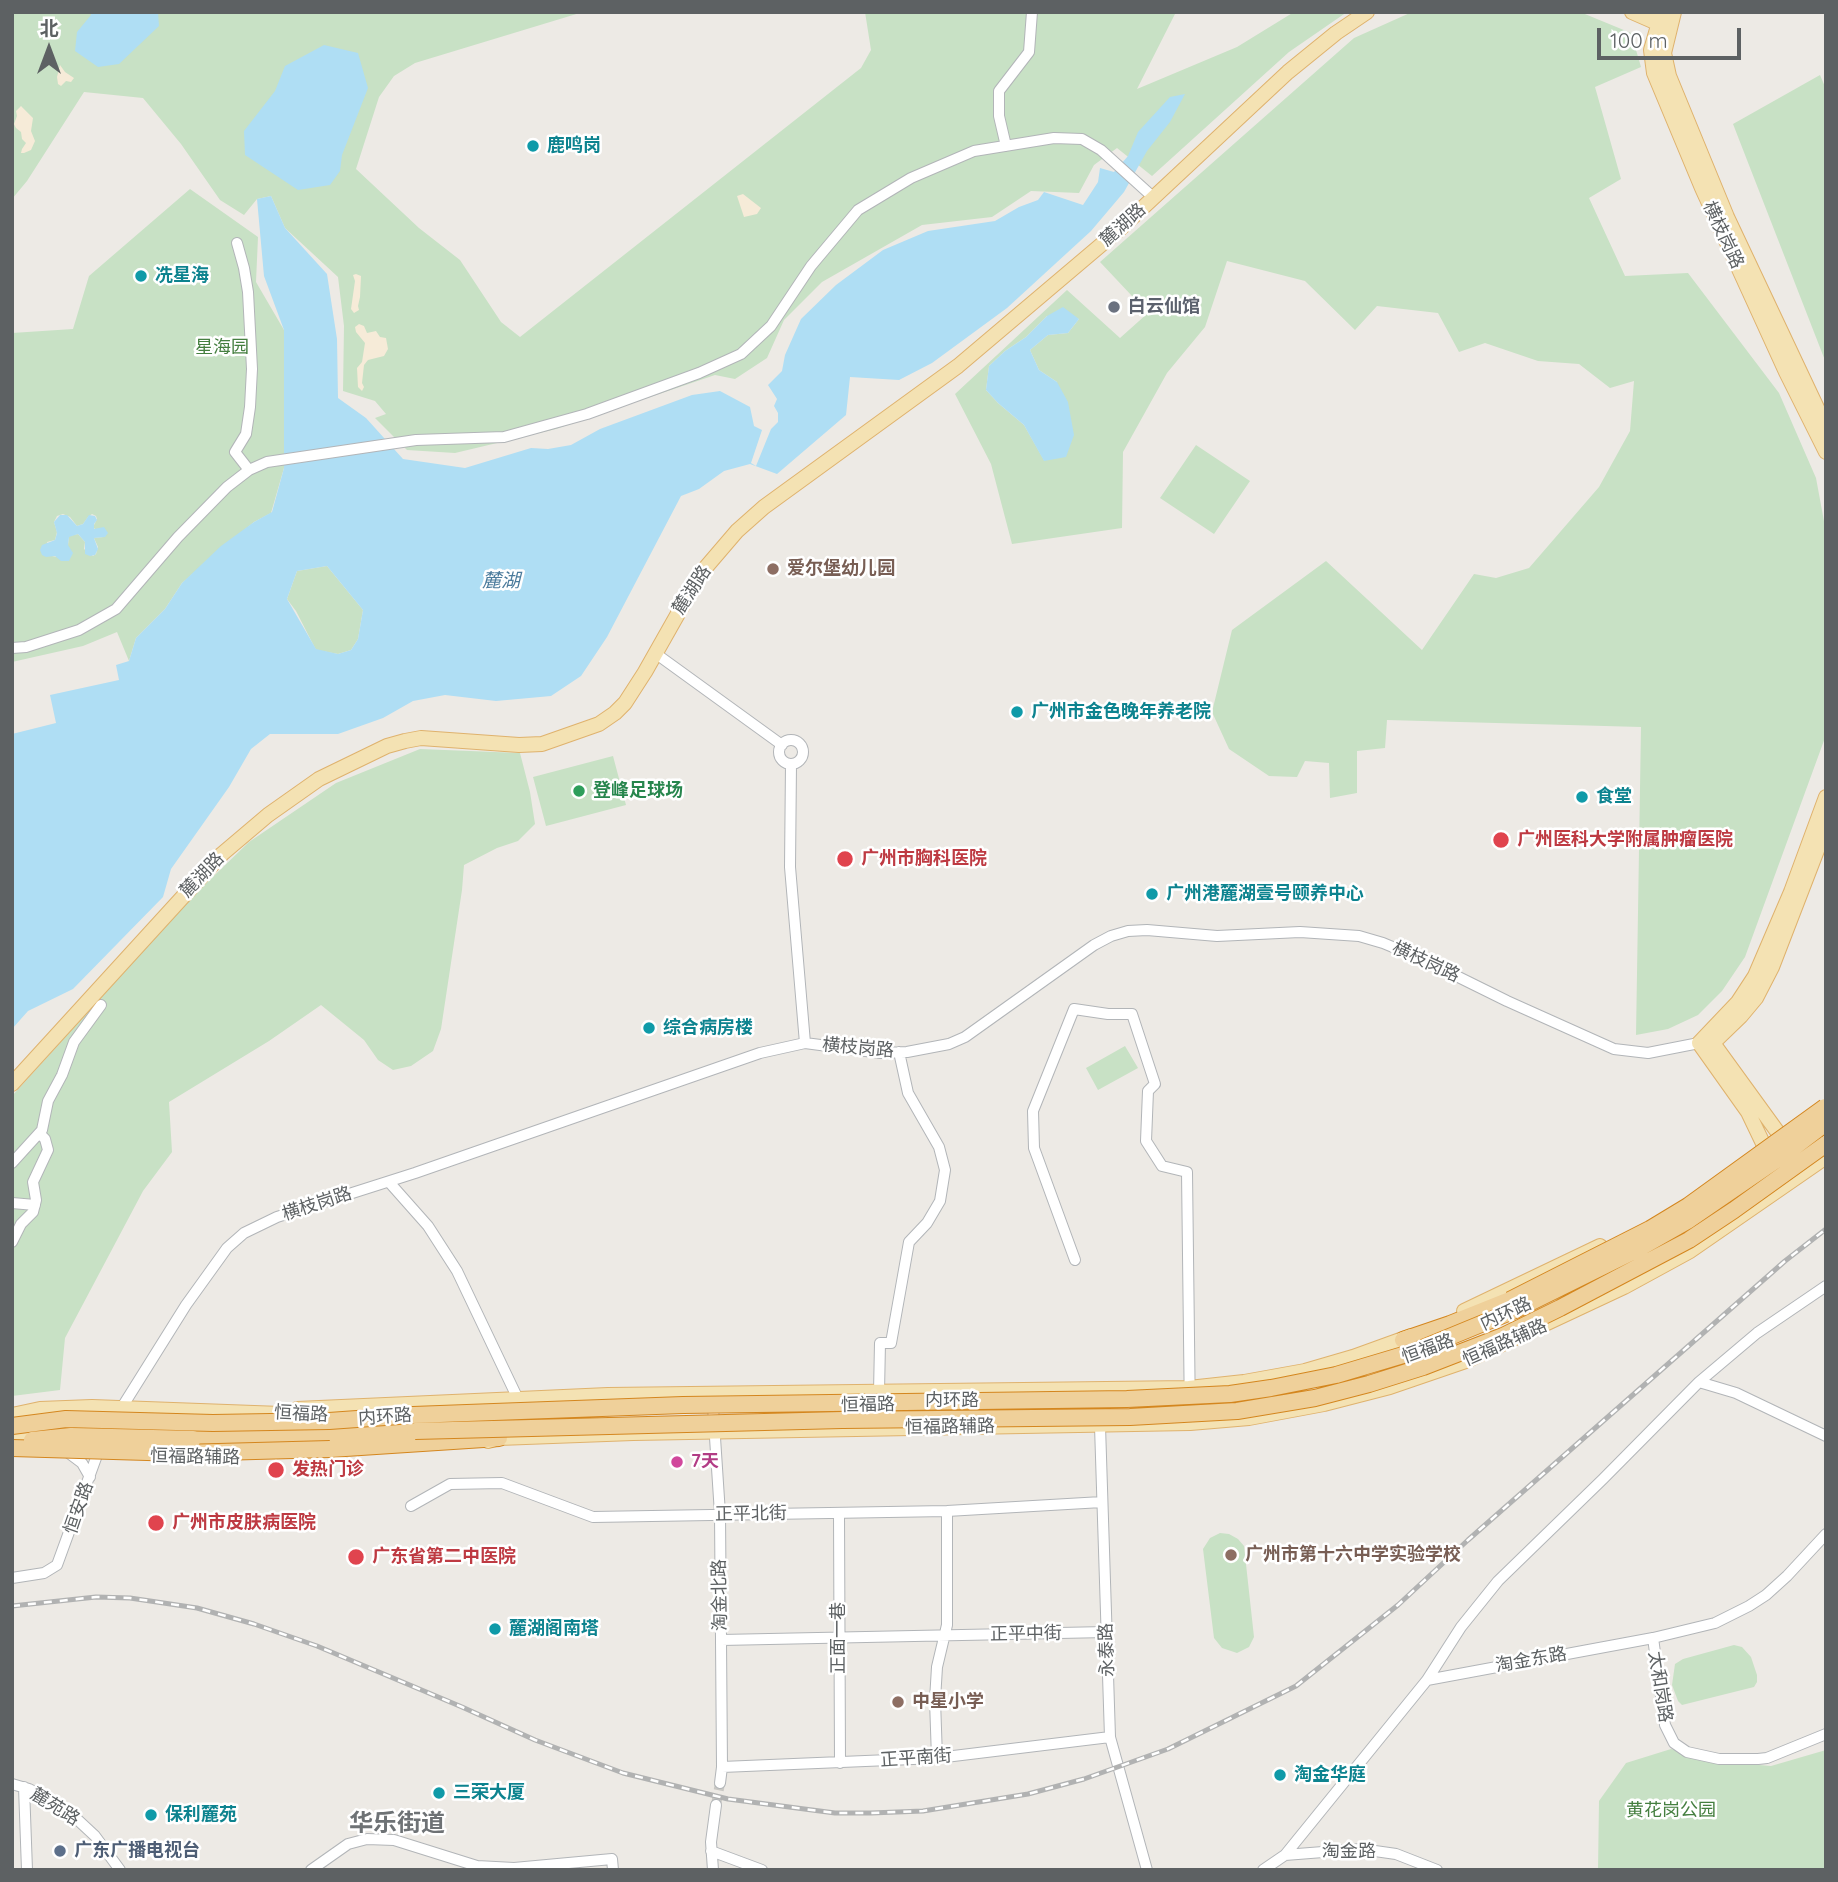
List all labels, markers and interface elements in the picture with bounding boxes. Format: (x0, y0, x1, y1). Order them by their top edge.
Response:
north arrow (14, 14, 84, 84)
scale bar (1600, 14, 1744, 58)
text: 北 (39, 16, 59, 40)
text: 100 m (1610, 27, 1668, 53)
place label: 鹿鸣岗 (547, 135, 601, 157)
marker: 鹿鸣岗 (525, 138, 541, 154)
street label: 横枝岗路 (1698, 198, 1748, 272)
street label: 麓湖路 (1096, 199, 1150, 251)
place label: 冼星海 (155, 265, 209, 287)
marker: 冼星海 (133, 268, 149, 284)
place label: 白云仙馆 (1128, 296, 1200, 318)
marker: 白云仙馆 (1106, 299, 1122, 315)
park label: 星海园 (195, 337, 249, 359)
place label: 爱尔堡幼儿园 (787, 558, 895, 580)
street label: 麓湖路 (668, 561, 716, 619)
marker: 爱尔堡幼儿园 (765, 561, 781, 577)
water label: 麓湖 (482, 570, 520, 592)
place label: 广州市金色晚年养老院 (1031, 701, 1211, 723)
marker: 广州市金色晚年养老院 (1009, 704, 1025, 720)
place label: 登峰足球场 (593, 780, 683, 802)
marker: 登峰足球场 (571, 783, 587, 799)
place label: 食堂 (1596, 786, 1632, 808)
marker: 食堂 (1574, 789, 1590, 805)
place label: 广州医科大学附属肿瘤医院 (1517, 829, 1733, 851)
marker: 广州医科大学附属肿瘤医院 (1491, 830, 1511, 850)
street label: 麓湖路 (175, 848, 229, 902)
place label: 广州市胸科医院 (861, 848, 987, 870)
marker: 广州市胸科医院 (835, 849, 855, 869)
place label: 广州港麓湖壹号颐养中心 (1166, 883, 1364, 905)
marker: 广州港麓湖壹号颐养中心 (1144, 886, 1160, 902)
street label: 横枝岗路 (1389, 937, 1463, 987)
place label: 综合病房楼 (663, 1017, 753, 1039)
marker: 综合病房楼 (641, 1020, 657, 1036)
street label: 横枝岗路 (821, 1034, 895, 1062)
street label: 横枝岗路 (279, 1183, 355, 1225)
street label: 内环路 (1477, 1293, 1535, 1335)
street label: 恒福路辅路 (1459, 1315, 1551, 1371)
street label: 恒福路 (1399, 1330, 1457, 1368)
street label: 内环路 (925, 1390, 979, 1412)
street label: 恒福路 (841, 1394, 895, 1416)
street label: 恒福路 (273, 1402, 329, 1426)
street label: 内环路 (357, 1404, 413, 1430)
street label: 恒福路辅路 (905, 1415, 995, 1439)
street label: 恒福路辅路 (150, 1445, 240, 1469)
place label: 7天 (691, 1451, 719, 1473)
marker: 7天 (669, 1454, 685, 1470)
place label: 发热门诊 (292, 1459, 364, 1481)
marker: 发热门诊 (266, 1460, 286, 1480)
street label: 恒安路 (60, 1479, 98, 1537)
street label: 正平北街 (715, 1503, 787, 1525)
place label: 广州市皮肤病医院 (172, 1512, 316, 1534)
marker: 广州市皮肤病医院 (146, 1513, 166, 1533)
place label: 广州市第十六中学实验学校 (1245, 1544, 1461, 1566)
place label: 广东省第二中医院 (372, 1546, 516, 1568)
marker: 广东省第二中医院 (346, 1547, 366, 1567)
marker: 广州市第十六中学实验学校 (1223, 1547, 1239, 1563)
street label: 淘金北路 (709, 1559, 731, 1631)
street label: 正面一巷 (828, 1602, 850, 1674)
place label: 麓湖阁南塔 (509, 1618, 599, 1640)
marker: 麓湖阁南塔 (487, 1621, 503, 1637)
street label: 正平中街 (990, 1623, 1062, 1645)
street label: 永泰路 (1095, 1623, 1119, 1677)
street label: 淘金东路 (1494, 1643, 1568, 1677)
street label: 太和岗路 (1644, 1650, 1676, 1724)
place label: 中星小学 (912, 1691, 984, 1713)
marker: 中星小学 (890, 1694, 906, 1710)
street label: 正平南街 (879, 1745, 953, 1771)
place label: 淘金华庭 (1294, 1764, 1366, 1786)
marker: 淘金华庭 (1272, 1767, 1288, 1783)
place label: 三荣大厦 (453, 1782, 525, 1804)
street label: 麓苑路 (26, 1784, 84, 1830)
marker: 三荣大厦 (431, 1785, 447, 1801)
park label: 黄花岗公园 (1626, 1800, 1716, 1822)
place label: 保利麓苑 (165, 1804, 237, 1826)
marker: 保利麓苑 (143, 1807, 159, 1823)
district label: 华乐街道 (349, 1810, 445, 1838)
place label: 广东广播电视台 (74, 1840, 200, 1862)
street label: 淘金路 (1322, 1841, 1376, 1863)
marker: 广东广播电视台 (52, 1843, 68, 1859)

